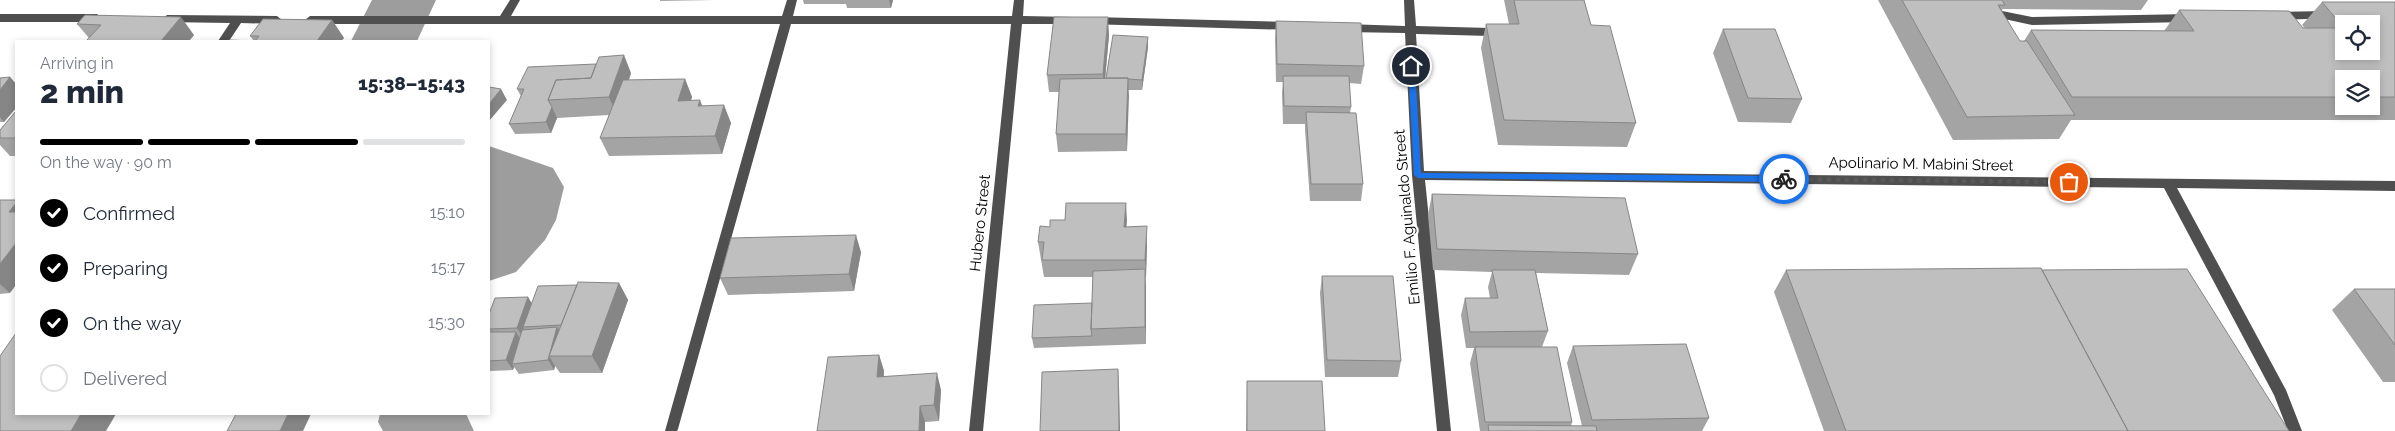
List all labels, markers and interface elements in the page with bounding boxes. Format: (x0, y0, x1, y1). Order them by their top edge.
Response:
map controls (2335, 15, 2380, 115)
button: locate (2335, 15, 2380, 60)
pin (1390, 45, 1432, 87)
icon: home (1397, 52, 1425, 80)
text: Arriving in (40, 54, 114, 73)
button: layers (2335, 70, 2380, 115)
text: 15:38–15:43 (358, 72, 465, 94)
text: 2 min (40, 73, 124, 110)
street label: Emilio F. Aguinaldo Street (1390, 129, 1424, 305)
text: On the way · 90 m (40, 153, 172, 172)
street label: Apolinario M. Mabini Street (1828, 153, 2014, 175)
courier (1759, 154, 1809, 204)
pin (2048, 161, 2090, 203)
icon: bike (1770, 165, 1798, 193)
icon: bag (2055, 168, 2083, 196)
street label: Hubero Street (966, 174, 994, 272)
icon: check (40, 199, 68, 227)
text: Confirmed (83, 202, 175, 224)
text: 15:10 (430, 203, 465, 222)
icon: check (40, 254, 68, 282)
text: Preparing (83, 257, 168, 279)
text: 15:17 (431, 258, 465, 277)
icon: check (40, 309, 68, 337)
text: On the way (83, 312, 182, 334)
text: 15:30 (428, 313, 465, 332)
text: Delivered (83, 367, 167, 389)

